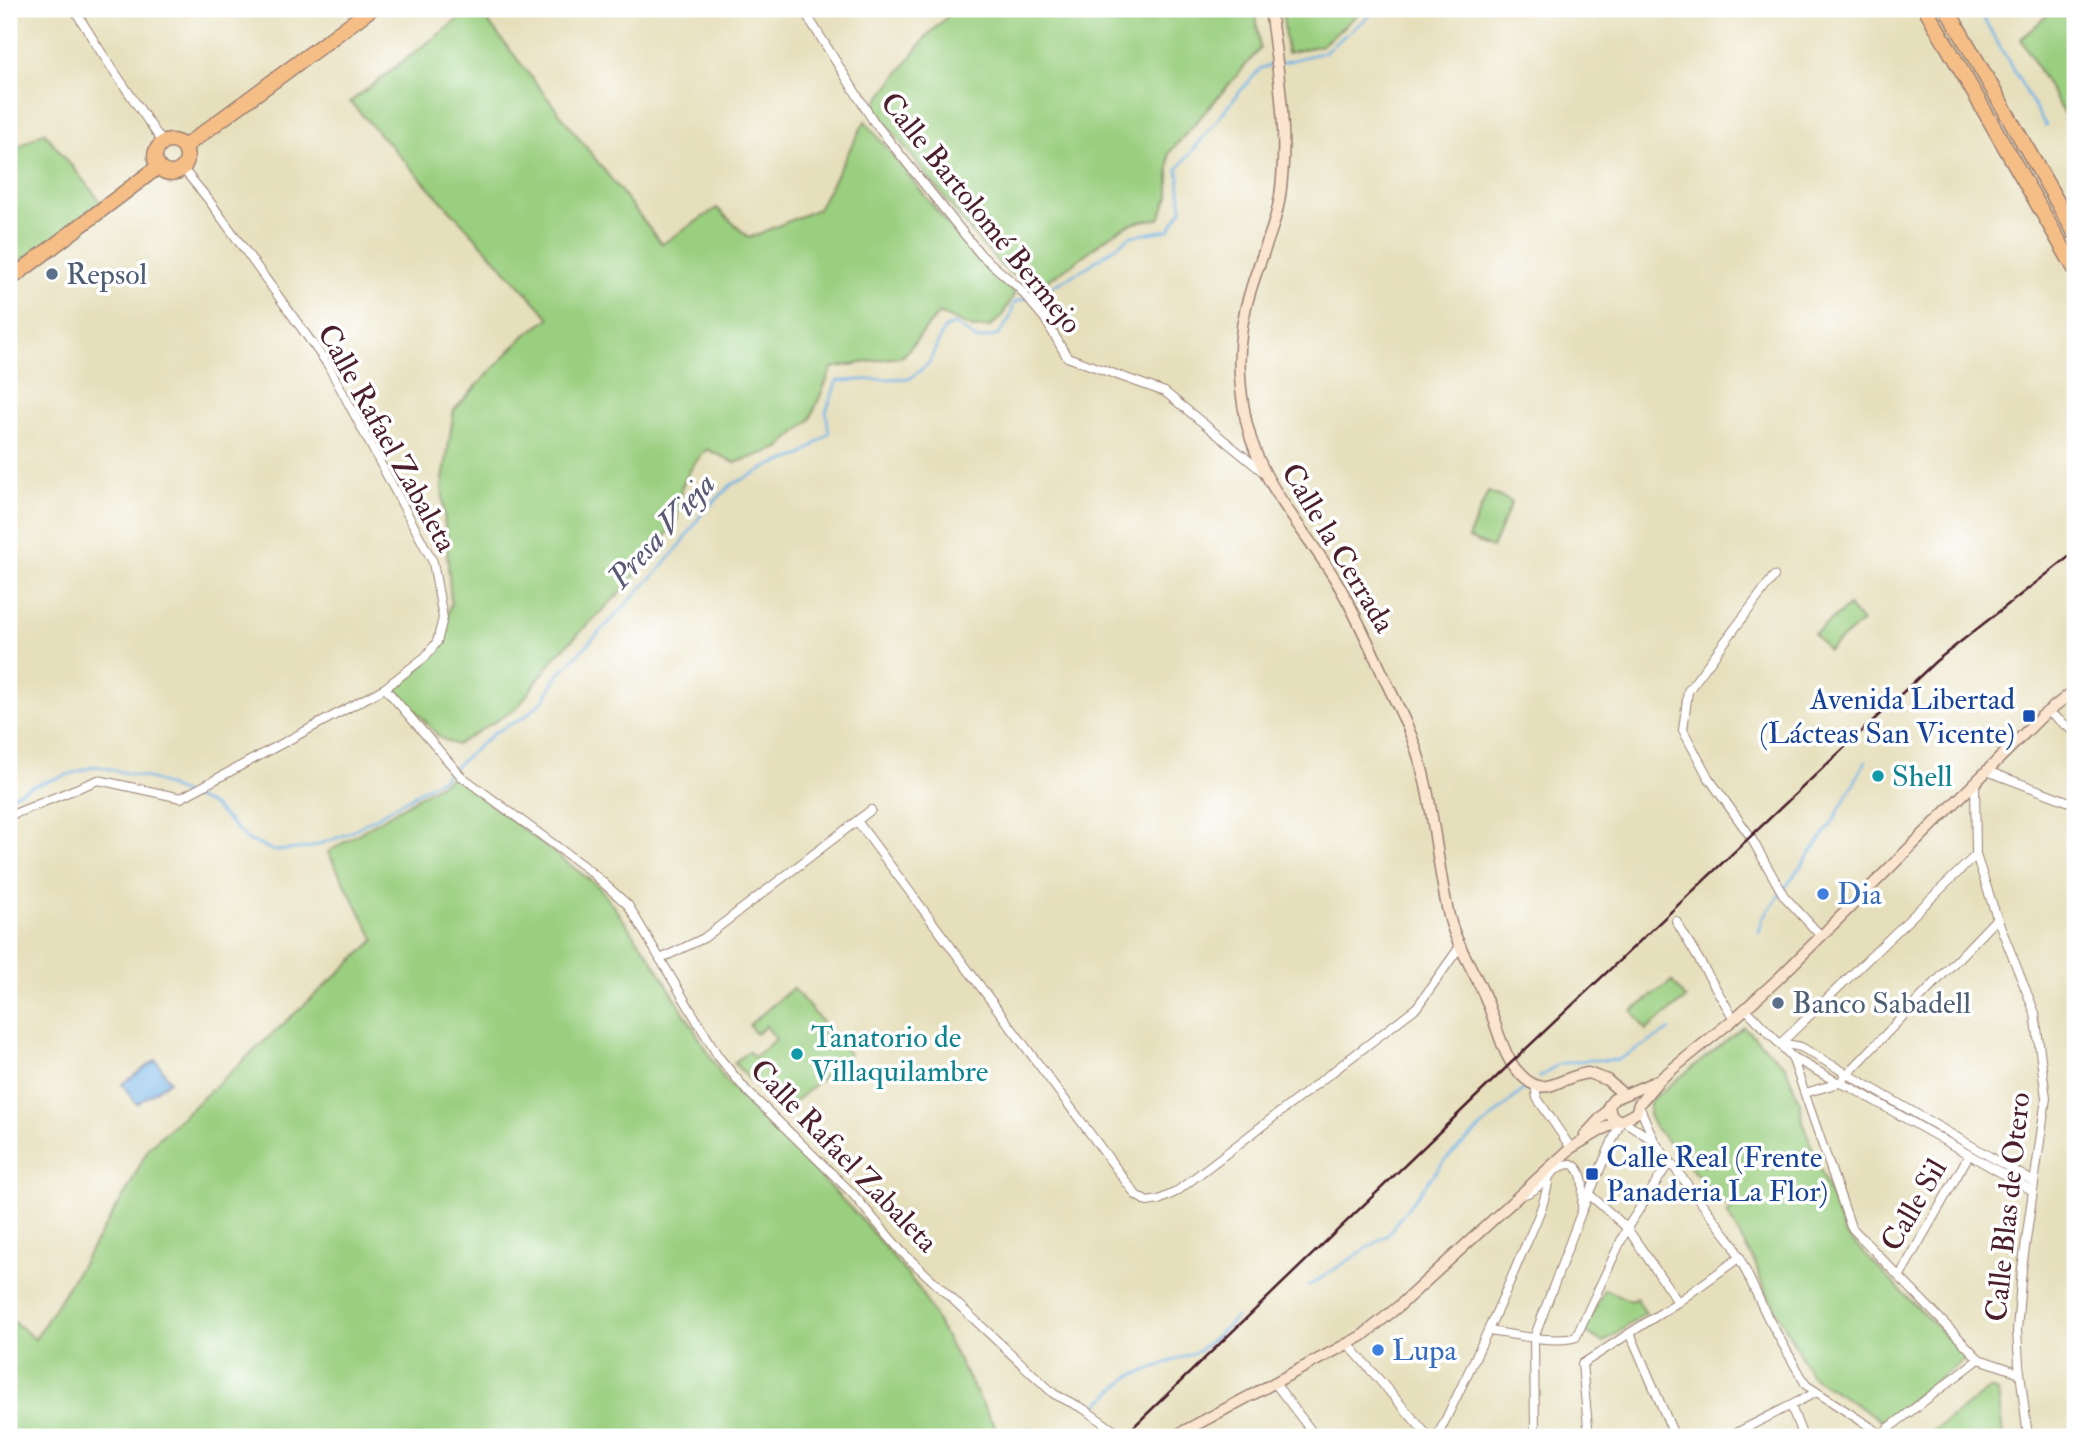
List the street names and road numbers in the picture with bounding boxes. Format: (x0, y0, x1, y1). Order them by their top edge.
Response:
street label: Calle Bartolomé Bermejo (872, 85, 1090, 341)
street label: Calle Rafael Zabaleta (309, 318, 465, 559)
street label: Calle la Cerrada (1273, 457, 1403, 640)
street label: Calle Rafael Zabaleta (742, 1052, 946, 1261)
street label: Calle Blas de Otero (1978, 1091, 2038, 1323)
street label: Calle Sil (1873, 1152, 1955, 1258)

